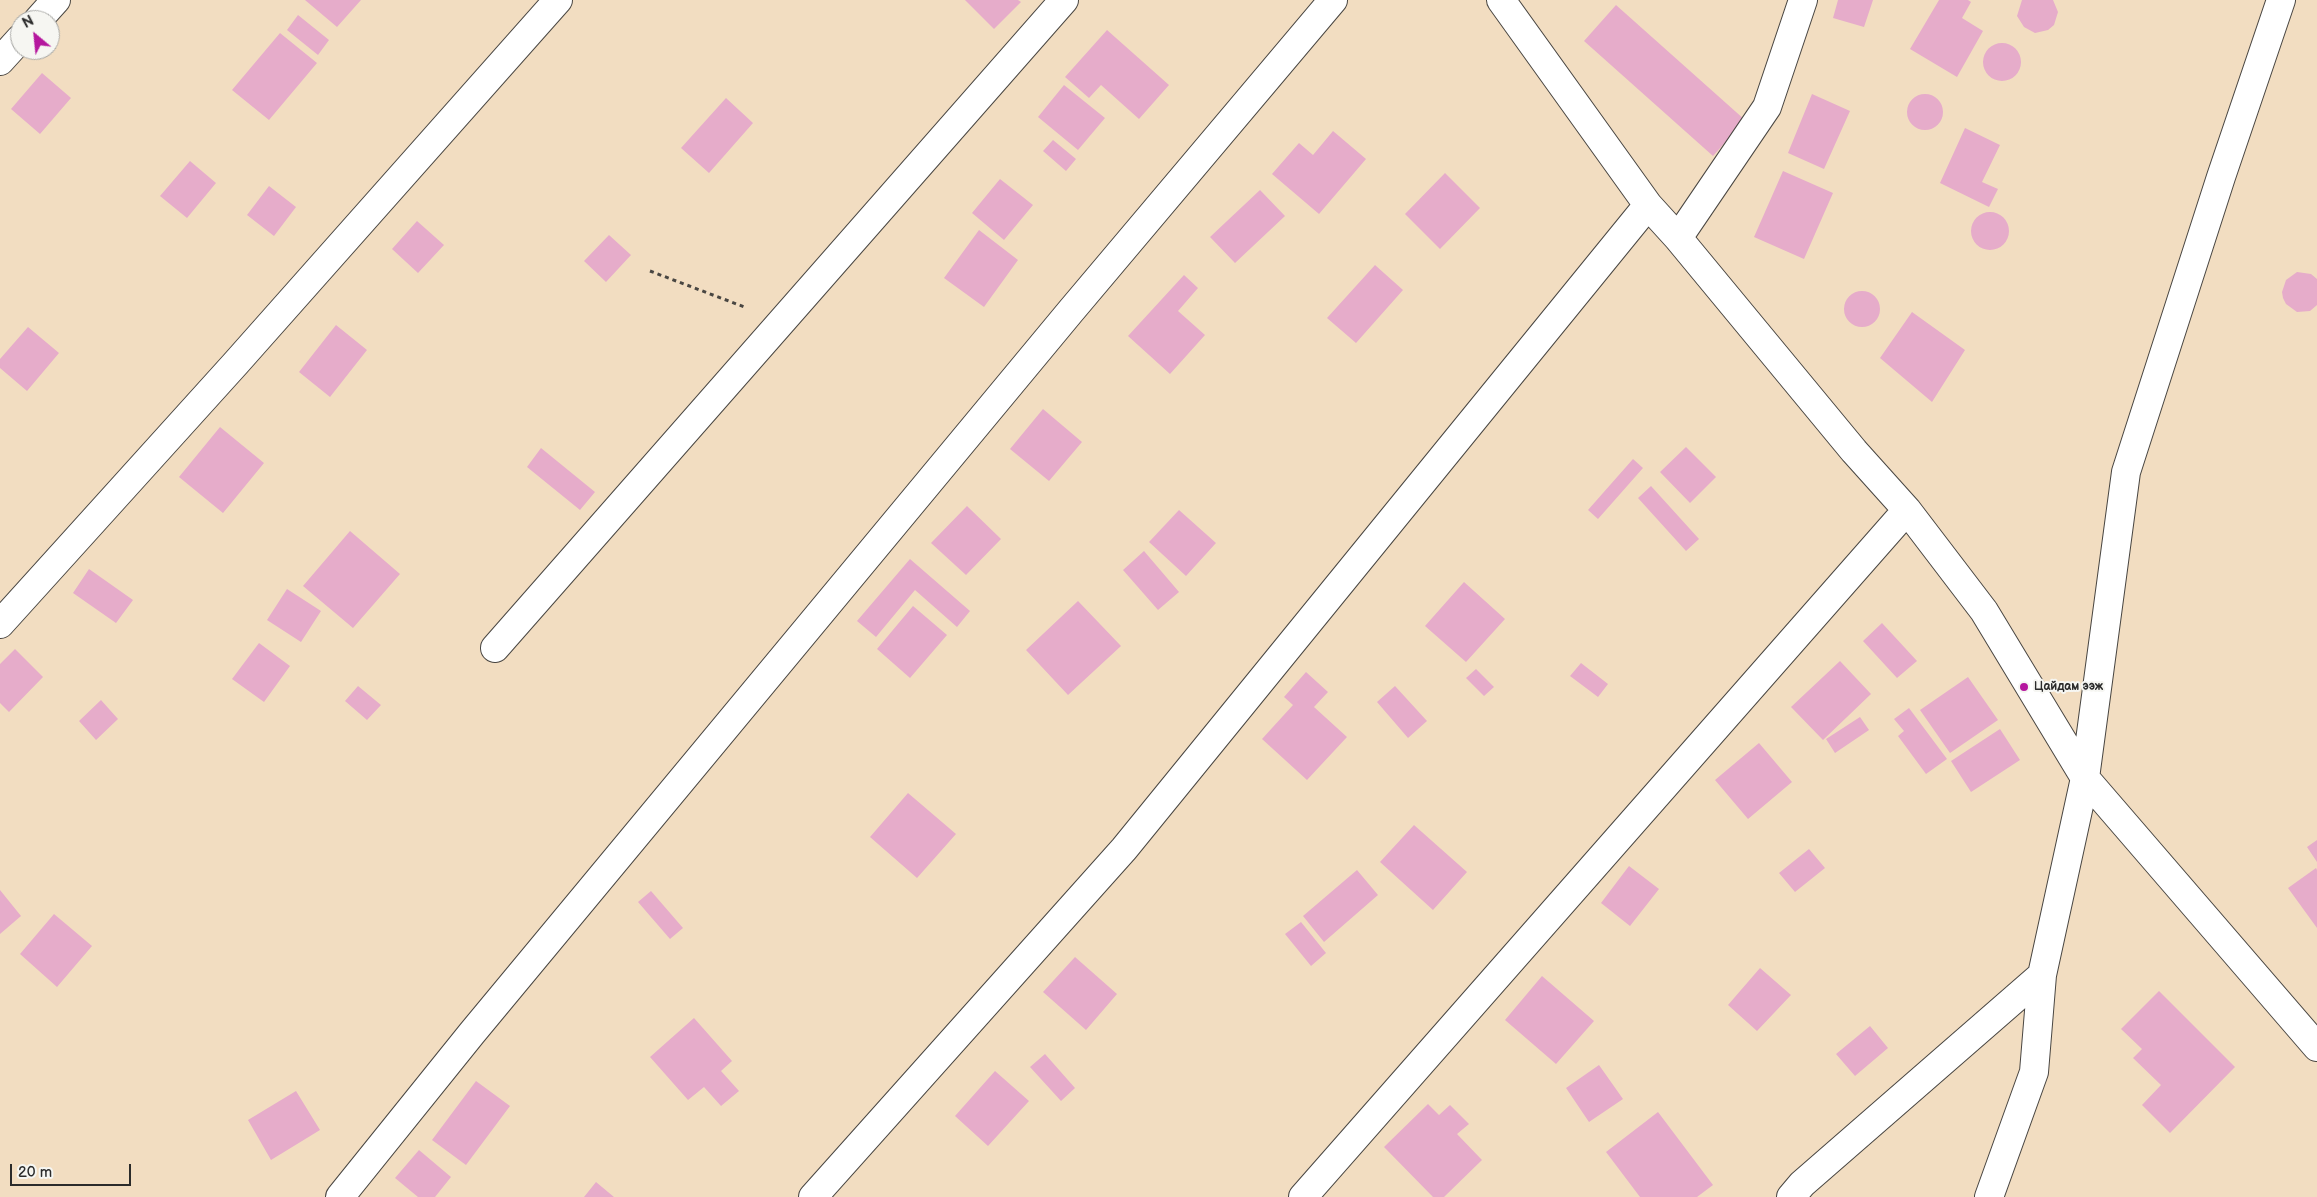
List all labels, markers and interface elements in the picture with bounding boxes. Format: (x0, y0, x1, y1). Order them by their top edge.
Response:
north arrow (10, 10, 60, 60)
text: N (20, 12, 37, 32)
place label: Цайдам ээж (2034, 680, 2103, 694)
marker: Цайдам ээж (2018, 681, 2030, 693)
scale bar (12, 1154, 134, 1186)
text: 20 m (18, 1163, 52, 1182)

